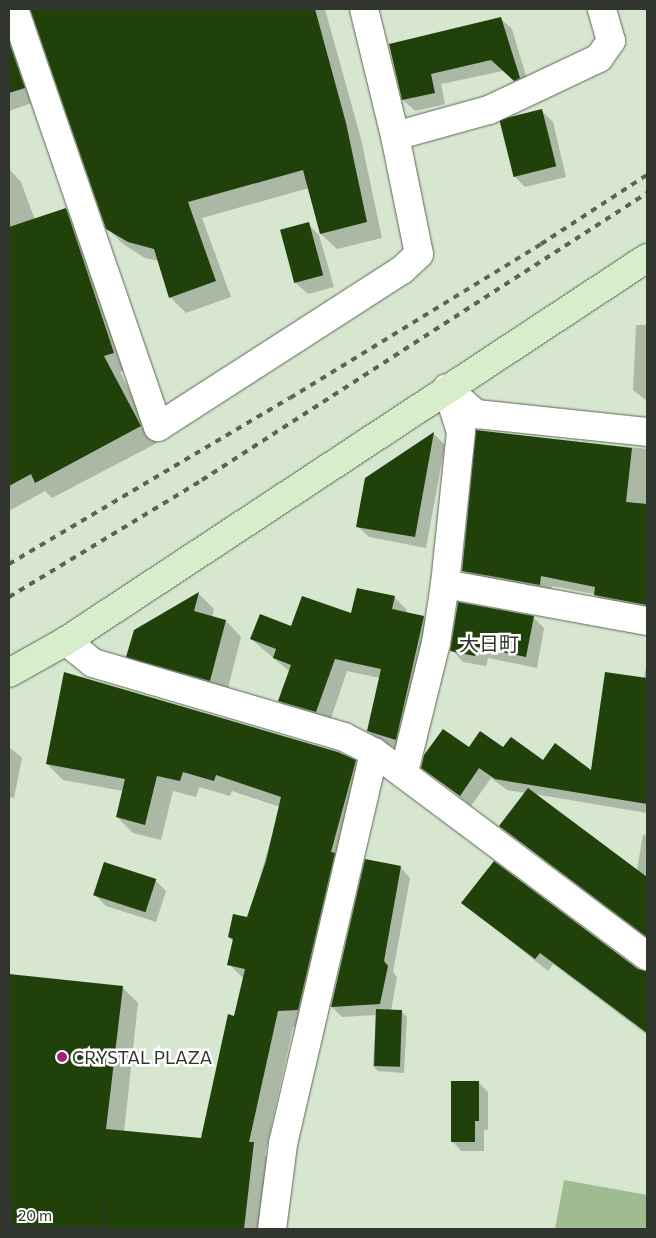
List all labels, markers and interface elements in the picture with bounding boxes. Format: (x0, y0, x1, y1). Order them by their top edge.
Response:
district label: 大日町 (459, 631, 519, 655)
place label: CRYSTAL PLAZA (72, 1046, 212, 1068)
marker: CRYSTAL PLAZA (56, 1051, 68, 1063)
scale bar (12, 1196, 108, 1228)
text: 20 m (18, 1206, 52, 1224)

